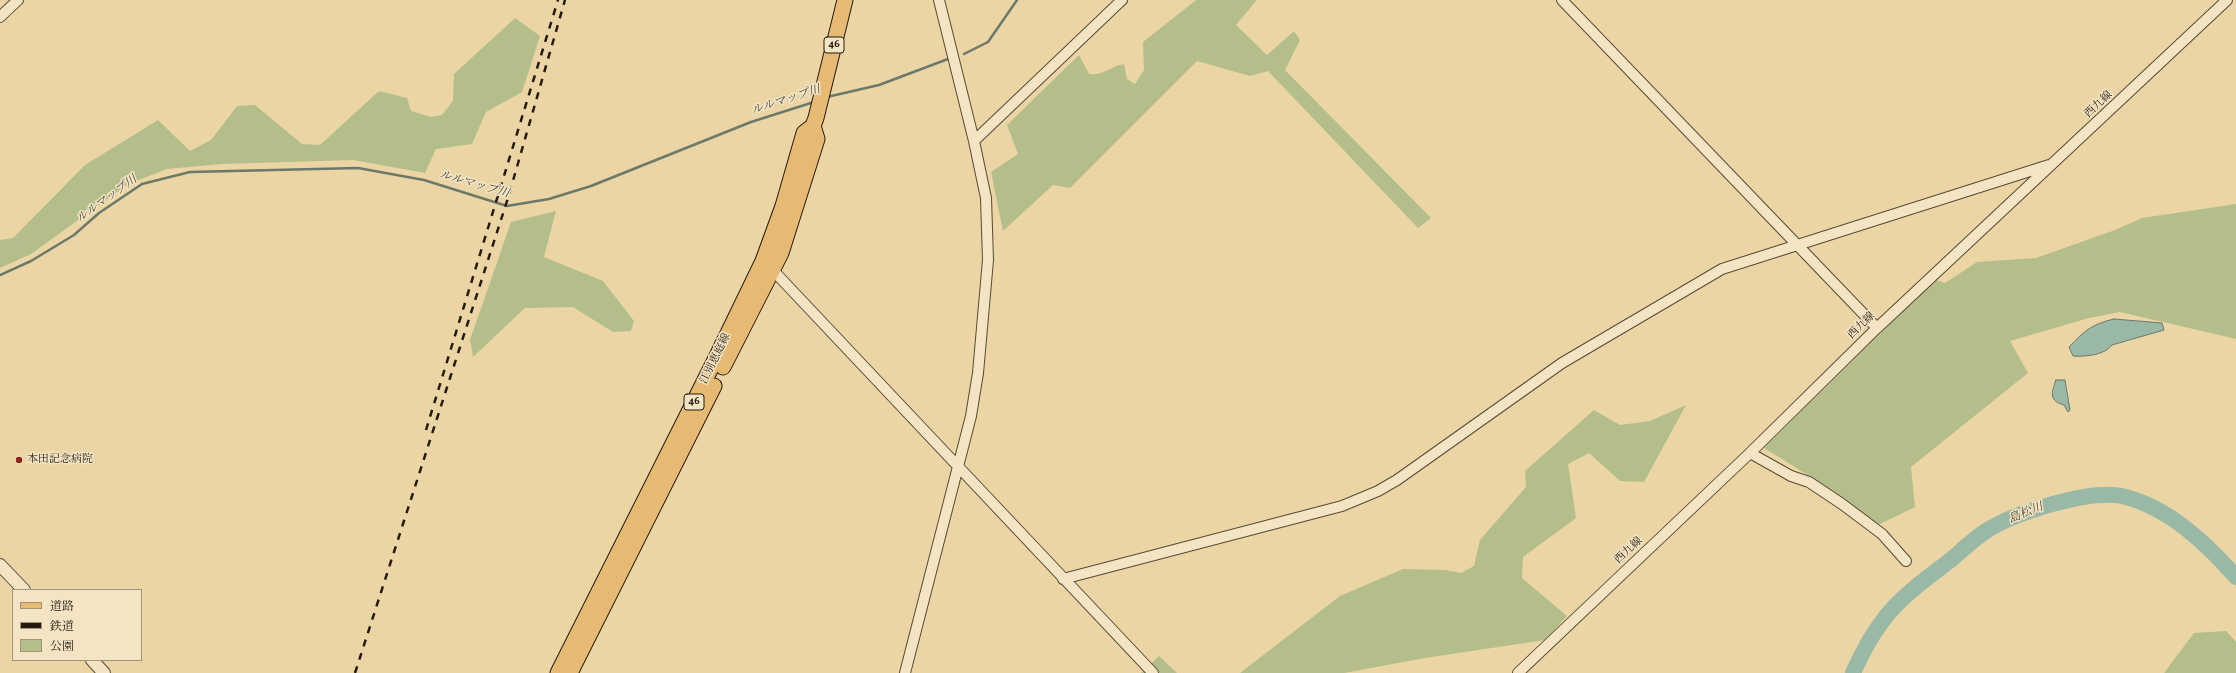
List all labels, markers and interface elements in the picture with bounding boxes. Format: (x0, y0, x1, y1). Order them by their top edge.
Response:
road number: 46 (824, 37, 844, 53)
water label: ルルマップ川 (750, 83, 822, 119)
street label: 西九線 (2082, 89, 2116, 121)
water label: ルルマップ川 (437, 168, 511, 202)
water label: ルルマップ川 (74, 173, 140, 227)
street label: 西九線 (1846, 310, 1878, 342)
street label: 江別恵庭線 (698, 331, 734, 387)
road number: 46 (684, 394, 704, 410)
place label: 本田記念病院 (27, 453, 93, 467)
marker: 本田記念病院 (14, 455, 24, 465)
water label: 島松川 (2007, 501, 2045, 527)
street label: 西九線 (1612, 535, 1646, 567)
legend (12, 589, 142, 661)
text: 道路 (50, 599, 74, 615)
text: 鉄道 (50, 619, 74, 635)
text: 公園 (50, 639, 74, 655)

